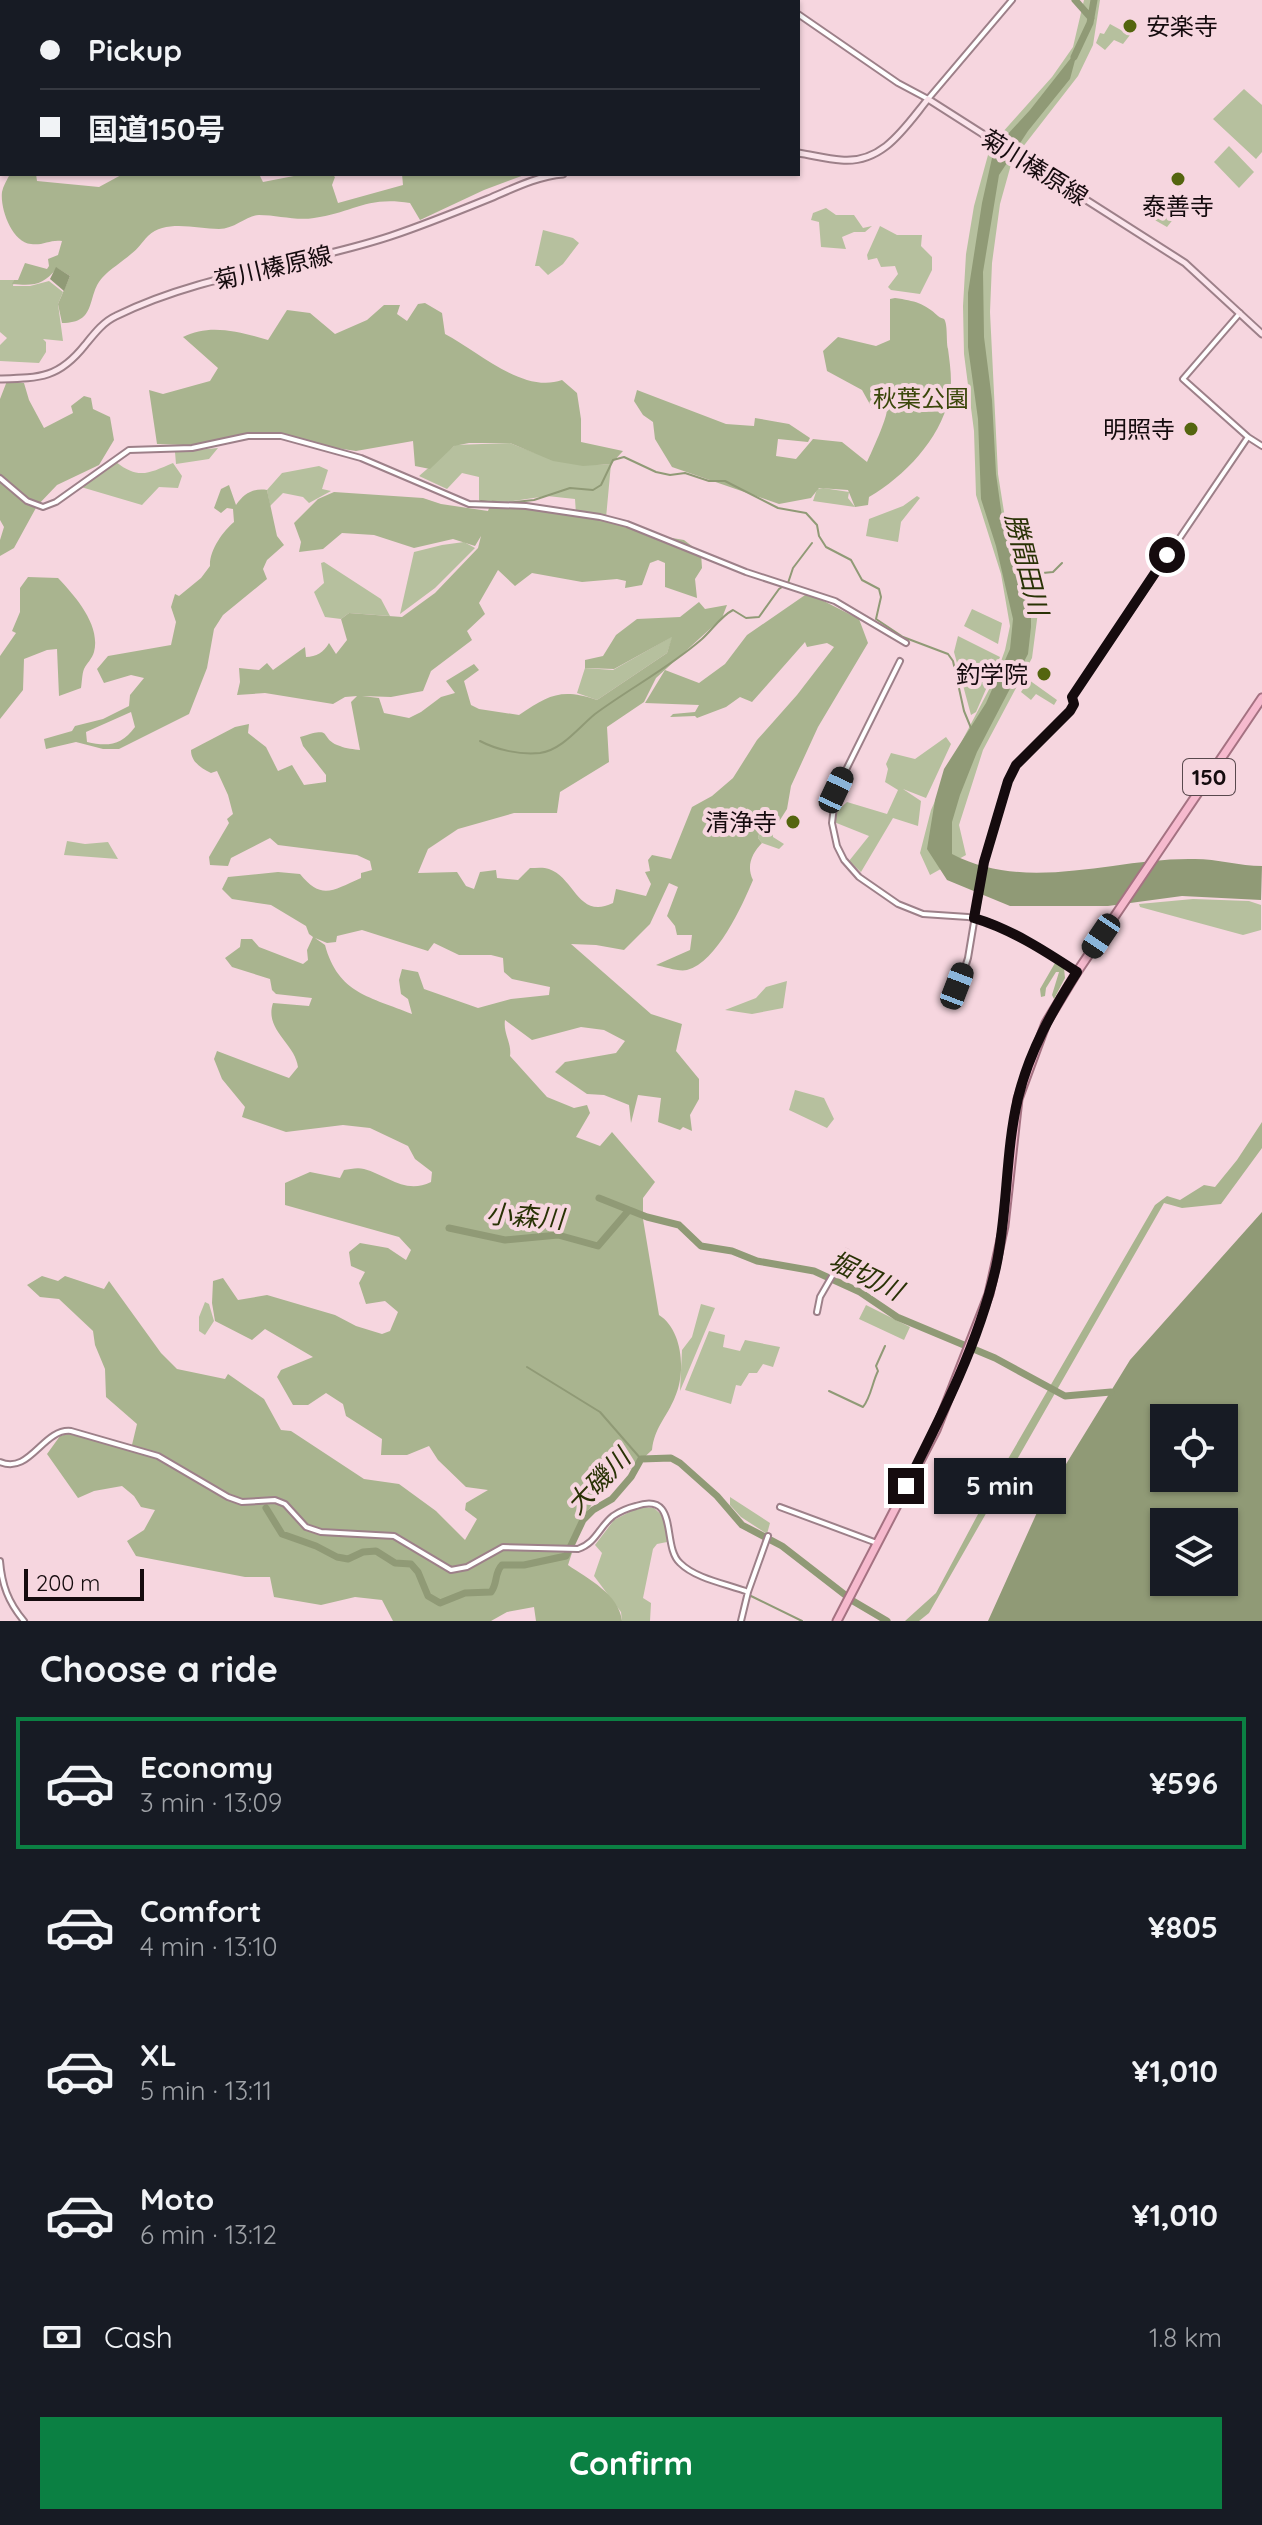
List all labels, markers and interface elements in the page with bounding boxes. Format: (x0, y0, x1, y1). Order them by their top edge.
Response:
place label: 安楽寺 (1146, 11, 1218, 41)
marker: 安楽寺 (1121, 17, 1139, 35)
text: Pickup (88, 31, 182, 69)
text: 国道150号 (88, 110, 225, 148)
street label: 菊川榛原線 (976, 122, 1094, 212)
marker: 泰善寺 (1169, 170, 1187, 188)
place label: 泰善寺 (1142, 191, 1214, 221)
street label: 菊川榛原線 (211, 239, 335, 295)
park label: 秋葉公園 (873, 383, 969, 413)
place label: 明照寺 (1103, 414, 1175, 444)
marker: 明照寺 (1182, 420, 1200, 438)
water label: 勝間田川 (998, 510, 1056, 621)
route start (1149, 537, 1185, 573)
place label: 釣学院 (956, 659, 1028, 689)
marker: 釣学院 (1035, 665, 1053, 683)
road number: 150 (1183, 759, 1235, 795)
car (815, 763, 857, 817)
place label: 清浄寺 (705, 807, 777, 837)
marker: 清浄寺 (784, 813, 802, 831)
car (1078, 909, 1124, 963)
car (937, 959, 977, 1013)
water label: 小森川 (485, 1197, 568, 1235)
water label: 堀切川 (824, 1243, 911, 1308)
map controls (1150, 1404, 1238, 1596)
button: locate (1150, 1404, 1238, 1492)
water label: 大磯川 (559, 1439, 639, 1521)
callout: 5 min (934, 1458, 1066, 1514)
route end (888, 1468, 924, 1504)
text: 5 min (966, 1469, 1034, 1502)
button: layers (1150, 1508, 1238, 1596)
scale bar (24, 1565, 144, 1601)
text: 200 m (36, 1569, 100, 1597)
text: Choose a ride (40, 1646, 278, 1691)
icon: car (44, 1747, 116, 1819)
text: Economy (140, 1748, 273, 1786)
text: ¥596 (1149, 1764, 1218, 1802)
text: 3 min · 13:09 (140, 1786, 282, 1819)
icon: car (44, 1891, 116, 1963)
text: Comfort (140, 1892, 261, 1930)
text: ¥805 (1148, 1908, 1218, 1946)
text: 4 min · 13:10 (140, 1930, 278, 1963)
icon: car (44, 2035, 116, 2107)
text: XL (140, 2036, 177, 2074)
text: ¥1,010 (1132, 2052, 1218, 2090)
text: 5 min · 13:11 (140, 2074, 272, 2107)
icon: car (44, 2179, 116, 2251)
text: Moto (140, 2180, 214, 2218)
text: ¥1,010 (1132, 2196, 1218, 2234)
text: 6 min · 13:12 (140, 2218, 277, 2251)
icon: cash (40, 2315, 84, 2359)
text: Cash (104, 2318, 173, 2356)
text: 1.8 km (1149, 2321, 1222, 2354)
button: Confirm (40, 2417, 1222, 2509)

